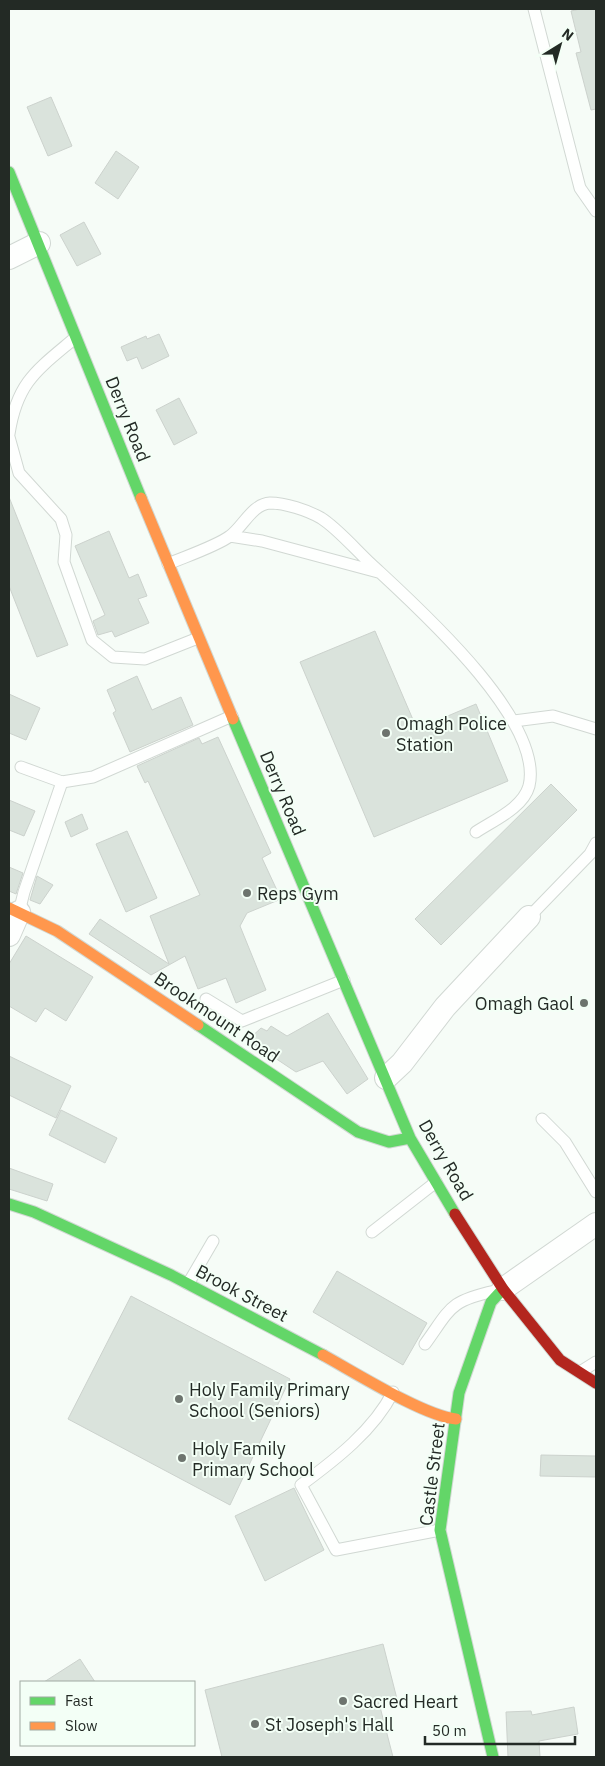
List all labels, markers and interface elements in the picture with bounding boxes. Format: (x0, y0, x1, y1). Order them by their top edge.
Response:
north arrow (535, 20, 585, 70)
text: N (558, 24, 577, 45)
street label: Derry Road (100, 373, 156, 465)
place label: Omagh Police Station (396, 712, 507, 756)
marker: Omagh Police Station (380, 727, 392, 739)
street label: Derry Road (255, 747, 311, 839)
place label: Reps Gym (257, 882, 339, 905)
marker: Reps Gym (241, 887, 253, 899)
street label: Brookmount Road (150, 967, 284, 1067)
place label: Omagh Gaol (475, 992, 574, 1015)
marker: Omagh Gaol (578, 997, 590, 1009)
street label: Derry Road (414, 1115, 478, 1205)
street label: Brook Street (192, 1259, 292, 1327)
place label: Holy Family Primary School (Seniors) (189, 1378, 350, 1422)
marker: Holy Family Primary School (Seniors) (173, 1393, 185, 1405)
street label: Castle Street (414, 1421, 450, 1527)
place label: Holy Family Primary School (192, 1437, 314, 1481)
marker: Holy Family Primary School (176, 1452, 188, 1464)
legend (20, 1681, 195, 1746)
place label: Sacred Heart (353, 1690, 458, 1713)
text: Fast (65, 1691, 93, 1710)
marker: Sacred Heart (337, 1695, 349, 1707)
place label: St Joseph's Hall (265, 1713, 394, 1736)
scale bar (425, 1714, 575, 1746)
text: Slow (65, 1716, 98, 1735)
marker: St Joseph's Hall (249, 1718, 261, 1730)
text: 50 m (432, 1721, 467, 1740)

